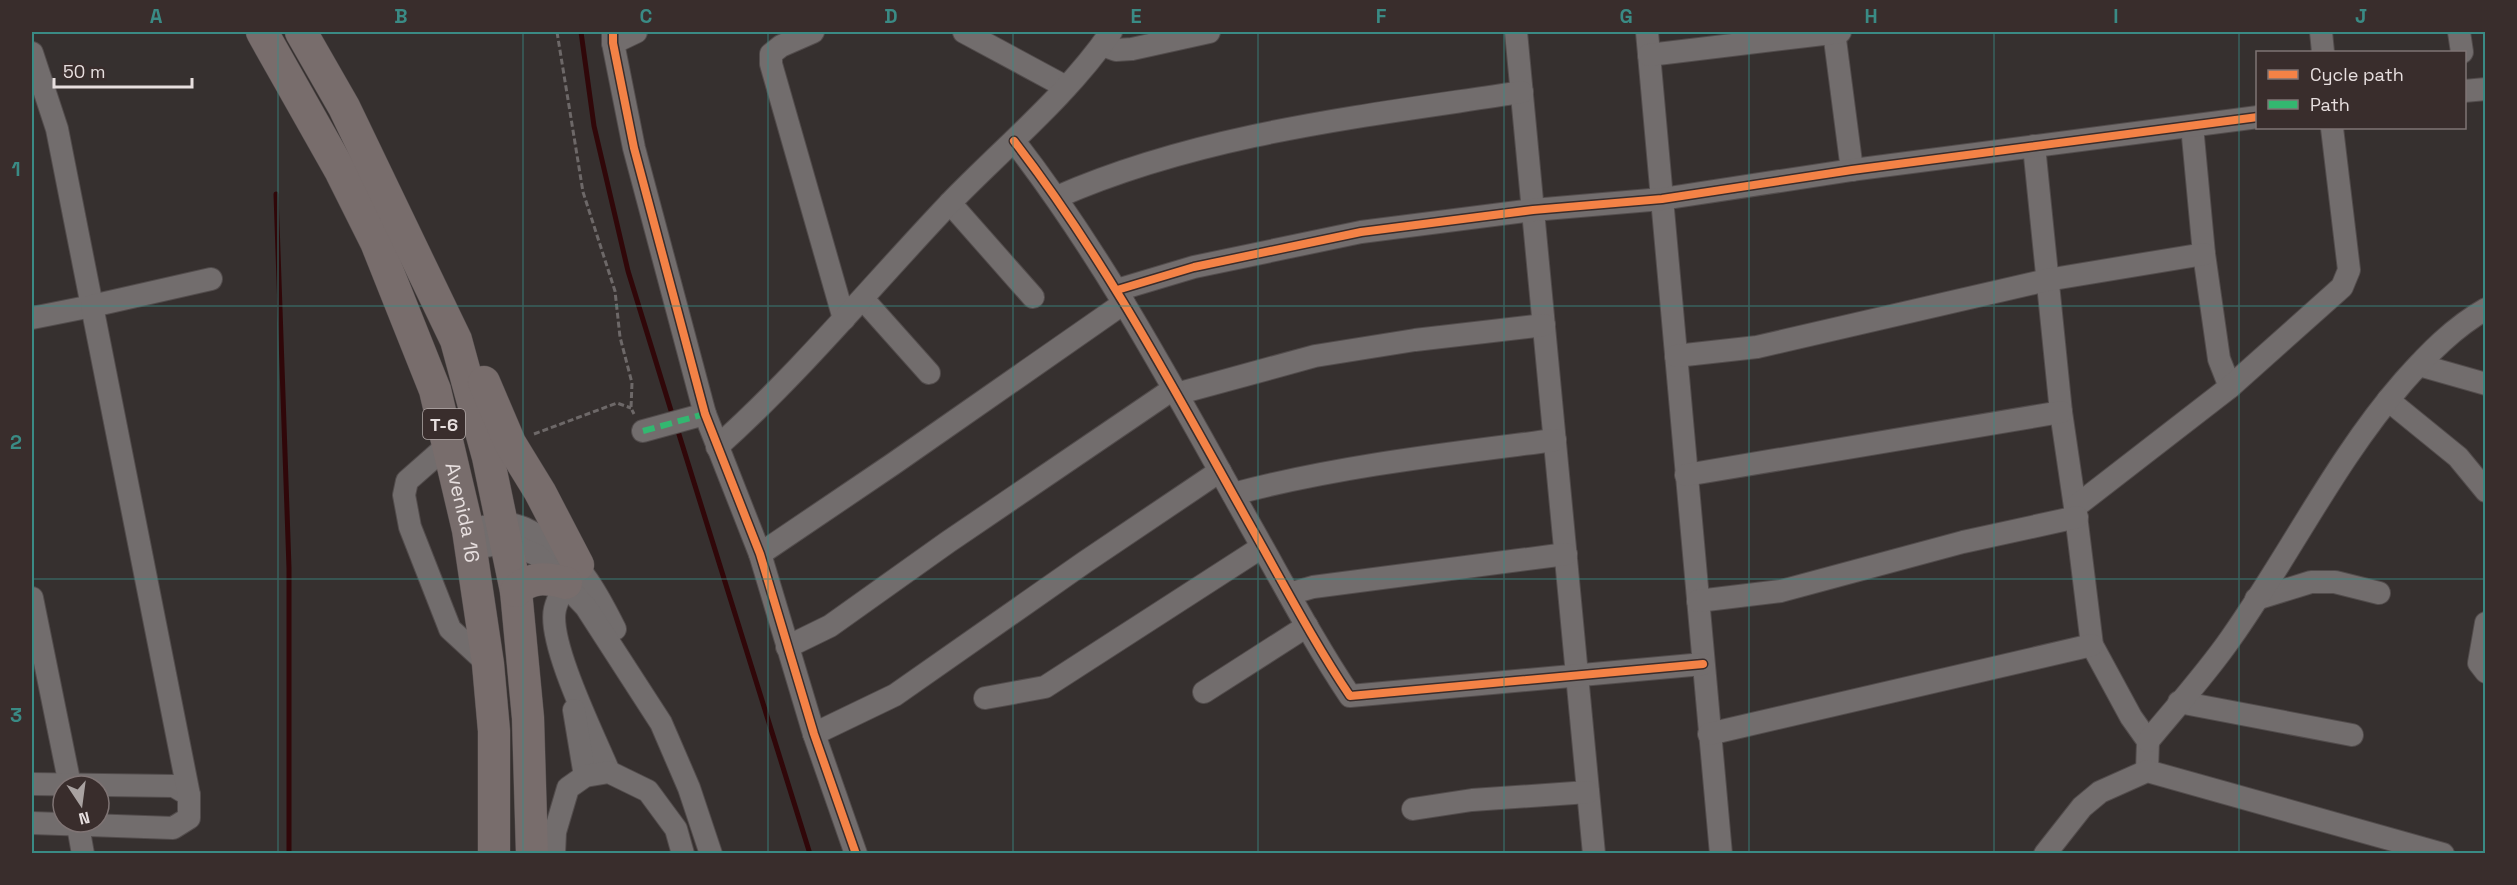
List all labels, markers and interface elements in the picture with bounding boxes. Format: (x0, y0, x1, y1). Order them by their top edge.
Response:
text: A (150, 3, 163, 29)
text: B (394, 3, 408, 29)
text: C (640, 3, 653, 29)
text: D (884, 3, 898, 29)
text: E (1130, 3, 1142, 29)
text: F (1376, 3, 1387, 29)
text: G (1619, 3, 1633, 29)
text: H (1864, 3, 1878, 29)
text: I (2113, 3, 2119, 29)
text: J (2355, 3, 2367, 29)
scale bar (54, 51, 192, 89)
legend (2256, 51, 2466, 129)
text: 50 m (63, 60, 105, 83)
text: Cycle path (2310, 63, 2404, 86)
text: Path (2310, 93, 2350, 116)
text: 1 (11, 156, 21, 182)
road number: T-6 (423, 409, 465, 439)
text: 2 (10, 429, 22, 455)
street label: Avenida 16 (439, 460, 486, 564)
text: 3 (10, 702, 22, 728)
north arrow (51, 774, 111, 834)
text: N (77, 807, 92, 830)

